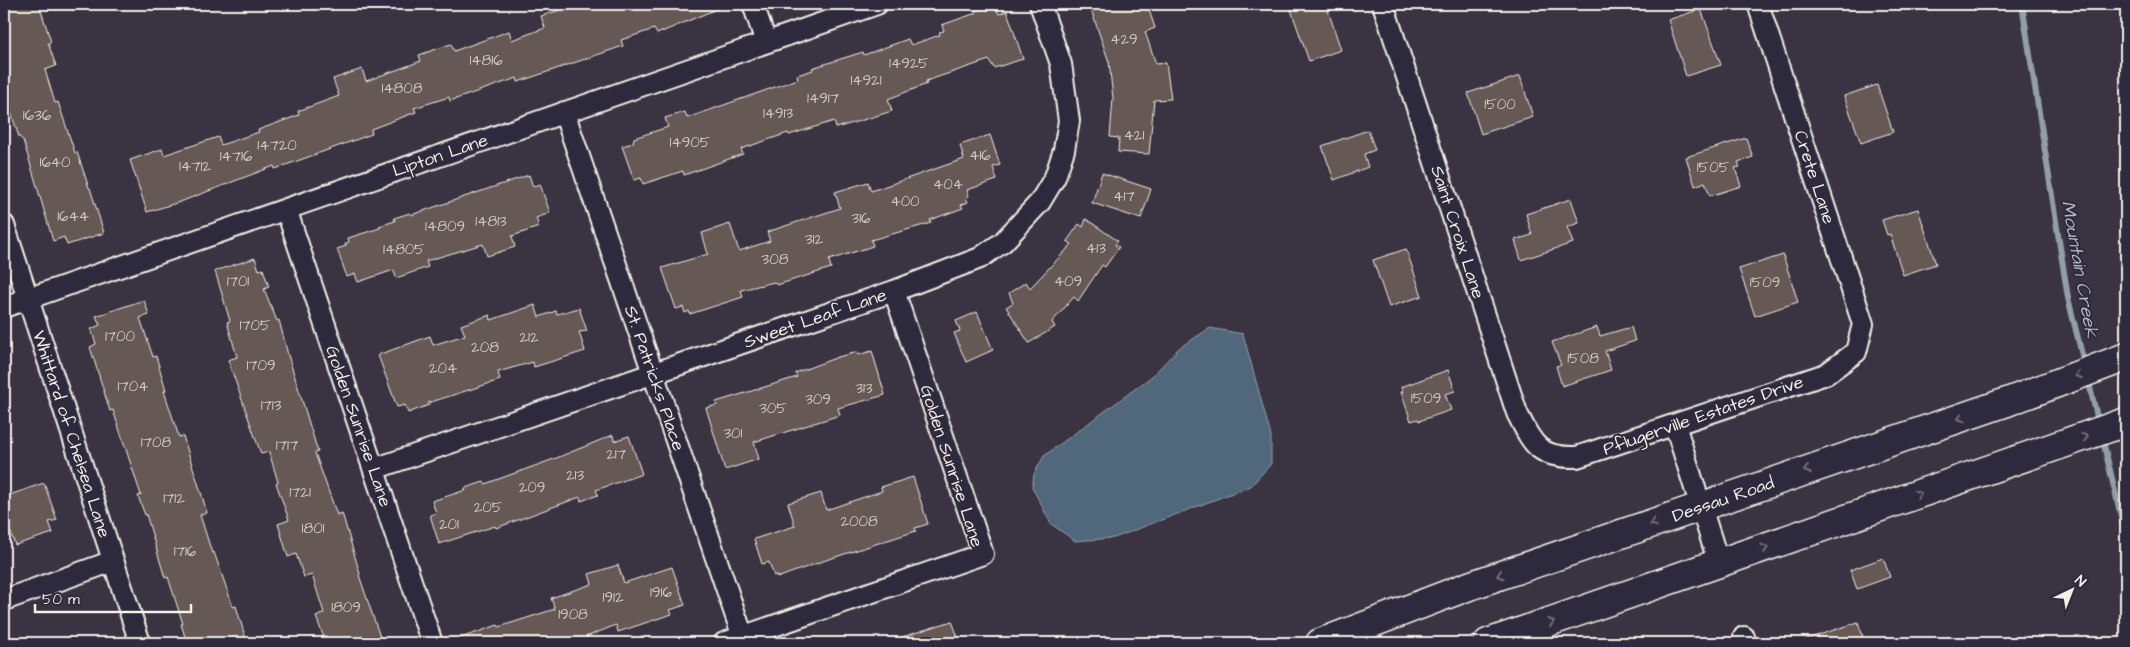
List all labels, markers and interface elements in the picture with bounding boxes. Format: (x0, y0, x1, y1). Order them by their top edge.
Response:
house number: 429 (1110, 29, 1138, 50)
house number: 14816 (469, 50, 503, 71)
house number: 14925 (889, 53, 929, 74)
house number: 14921 (850, 70, 882, 91)
house number: 14808 (381, 78, 423, 99)
house number: 14917 (807, 88, 839, 109)
house number: 1500 (1484, 94, 1516, 115)
house number: 14913 (763, 103, 793, 124)
house number: 1636 (23, 105, 52, 126)
house number: 421 (1124, 125, 1144, 146)
street label: Lipton Lane (389, 127, 491, 183)
street label: Crete Lane (1788, 127, 1841, 227)
house number: 14905 (670, 132, 711, 153)
house number: 14720 (257, 135, 297, 156)
house number: 416 (969, 145, 991, 166)
house number: 14716 (220, 146, 253, 167)
house number: 1640 (40, 152, 71, 173)
house number: 14712 (179, 156, 211, 177)
house number: 1505 (1697, 157, 1730, 178)
street label: Saint Croix Lane (1424, 162, 1491, 302)
house number: 404 (933, 174, 963, 195)
house number: 417 (1113, 186, 1135, 207)
house number: 400 (890, 191, 920, 212)
water label: Mountain Creek (2054, 198, 2105, 340)
house number: 1644 (57, 206, 89, 227)
house number: 316 (852, 208, 871, 229)
house number: 14813 (475, 211, 507, 232)
house number: 14809 (425, 216, 465, 237)
house number: 312 (805, 229, 823, 250)
house number: 413 (1086, 238, 1106, 259)
house number: 14805 (383, 239, 425, 260)
house number: 308 (762, 249, 789, 270)
house number: 1701 (227, 271, 249, 292)
house number: 409 (1054, 271, 1082, 292)
house number: 1509 (1750, 272, 1780, 293)
street label: Sweet Leaf Lane (740, 282, 890, 355)
street label: St. Patricks Place (618, 302, 691, 455)
house number: 1705 (239, 315, 271, 336)
house number: 1700 (105, 326, 136, 347)
street label: Whittard of Chelsea Lane (26, 327, 117, 541)
house number: 212 (519, 327, 539, 348)
house number: 208 (471, 337, 499, 358)
street label: Golden Sunrise Lane (319, 342, 398, 511)
house number: 1508 (1567, 348, 1599, 369)
house number: 1709 (246, 355, 276, 376)
house number: 204 (429, 358, 457, 379)
street label: Pflugerville Estates Drive (1600, 369, 1807, 463)
one-way arrow (2074, 369, 2083, 379)
house number: 1704 (118, 376, 148, 397)
house number: 313 (855, 378, 873, 399)
street label: Golden Sunrise Lane (913, 382, 990, 551)
house number: 1509 (1411, 388, 1441, 409)
house number: 309 (805, 389, 831, 410)
house number: 1713 (261, 395, 282, 416)
house number: 305 (759, 398, 787, 419)
one-way arrow (1957, 412, 1966, 422)
house number: 301 (723, 423, 743, 444)
house number: 1708 (141, 432, 171, 453)
one-way arrow (2080, 432, 2088, 442)
house number: 1717 (276, 435, 298, 456)
house number: 217 (606, 444, 626, 465)
one-way arrow (1803, 464, 1812, 474)
house number: 213 (566, 465, 584, 486)
street label: Dessau Road (1669, 470, 1778, 529)
house number: 209 (519, 477, 545, 498)
house number: 1721 (289, 482, 311, 503)
house number: 1712 (163, 488, 185, 509)
one-way arrow (1913, 490, 1922, 500)
house number: 205 (474, 497, 503, 518)
house number: 2008 (840, 511, 878, 532)
house number: 201 (439, 514, 459, 535)
one-way arrow (1650, 517, 1658, 527)
house number: 1801 (301, 518, 325, 539)
house number: 1716 (174, 541, 197, 562)
one-way arrow (1760, 544, 1768, 554)
north arrow (2048, 564, 2098, 614)
one-way arrow (1496, 570, 1504, 580)
text: N (2070, 571, 2090, 592)
scale bar (35, 582, 191, 614)
house number: 1916 (650, 582, 672, 603)
house number: 1912 (603, 587, 624, 608)
text: 50 m (42, 589, 80, 610)
house number: 1809 (331, 597, 361, 618)
house number: 1908 (558, 604, 588, 625)
one-way arrow (1546, 617, 1554, 627)

